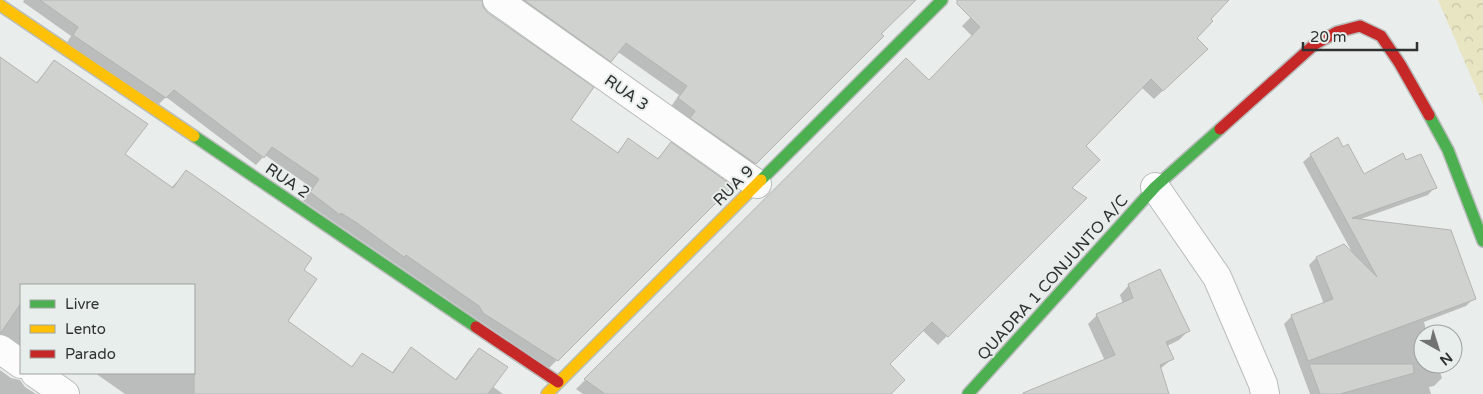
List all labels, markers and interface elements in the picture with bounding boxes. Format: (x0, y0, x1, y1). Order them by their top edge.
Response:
scale bar (1303, 20, 1417, 52)
text: 20 m (1310, 28, 1347, 46)
street label: RUA 3 (600, 70, 652, 115)
street label: RUA 2 (261, 159, 313, 203)
street label: RUA 9 (709, 161, 758, 210)
street label: QUADRA 1 CONJUNTO A/C (973, 191, 1133, 365)
legend (20, 284, 195, 374)
text: Livre (65, 295, 99, 313)
text: Lento (65, 320, 106, 338)
north arrow (1413, 324, 1463, 374)
text: Parado (65, 345, 116, 363)
text: N (1436, 349, 1456, 369)

